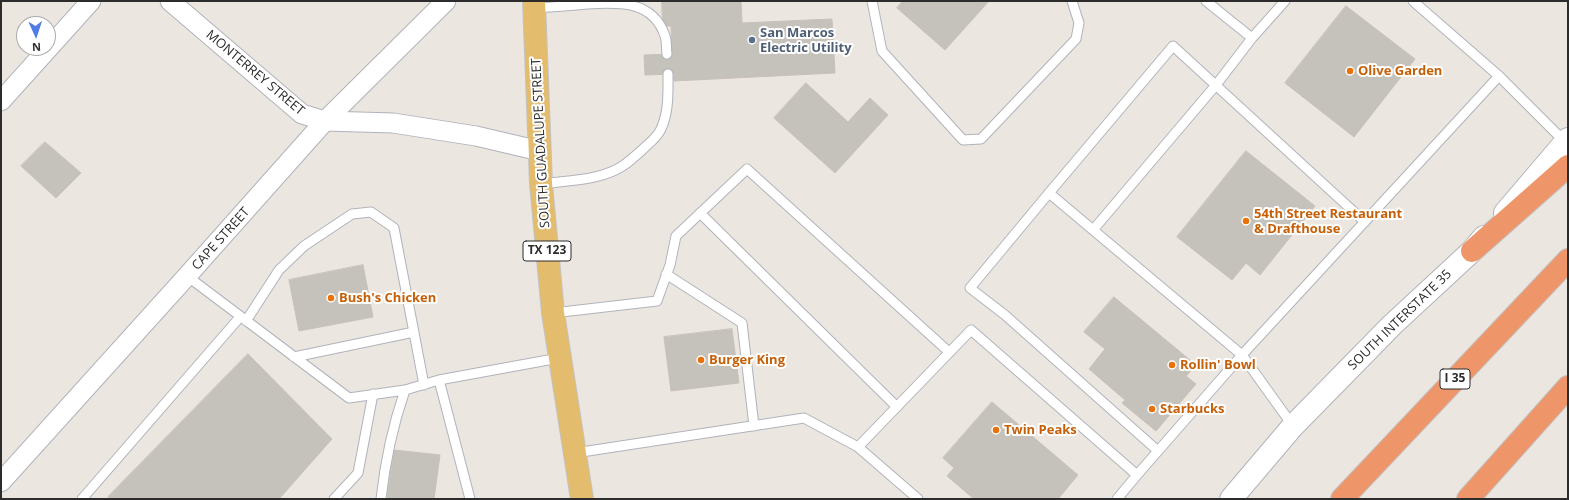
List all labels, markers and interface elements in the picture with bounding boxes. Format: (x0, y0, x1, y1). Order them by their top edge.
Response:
north arrow (16, 16, 56, 56)
place label: San Marcos Electric Utility (760, 25, 852, 56)
street label: MONTERREY STREET (203, 27, 307, 119)
marker: San Marcos Electric Utility (747, 35, 757, 45)
text: N (32, 40, 41, 55)
street label: SOUTH GUADALUPE STREET (529, 58, 553, 228)
place label: Olive Garden (1358, 63, 1442, 79)
marker: Olive Garden (1345, 66, 1355, 76)
street label: CAPE STREET (189, 205, 253, 273)
place label: 54th Street Restaurant & Drafthouse (1254, 206, 1402, 237)
marker: 54th Street Restaurant & Drafthouse (1241, 216, 1251, 226)
road number: TX 123 (523, 241, 571, 261)
street label: SOUTH INTERSTATE 35 (1345, 267, 1455, 373)
place label: Bush's Chicken (339, 290, 436, 306)
marker: Bush's Chicken (326, 293, 336, 303)
place label: Burger King (709, 352, 785, 368)
marker: Burger King (696, 355, 706, 365)
place label: Rollin' Bowl (1180, 357, 1256, 373)
marker: Rollin' Bowl (1167, 360, 1177, 370)
road number: I 35 (1440, 369, 1470, 389)
place label: Starbucks (1160, 401, 1225, 417)
marker: Starbucks (1147, 404, 1157, 414)
place label: Twin Peaks (1004, 422, 1077, 438)
marker: Twin Peaks (991, 425, 1001, 435)

